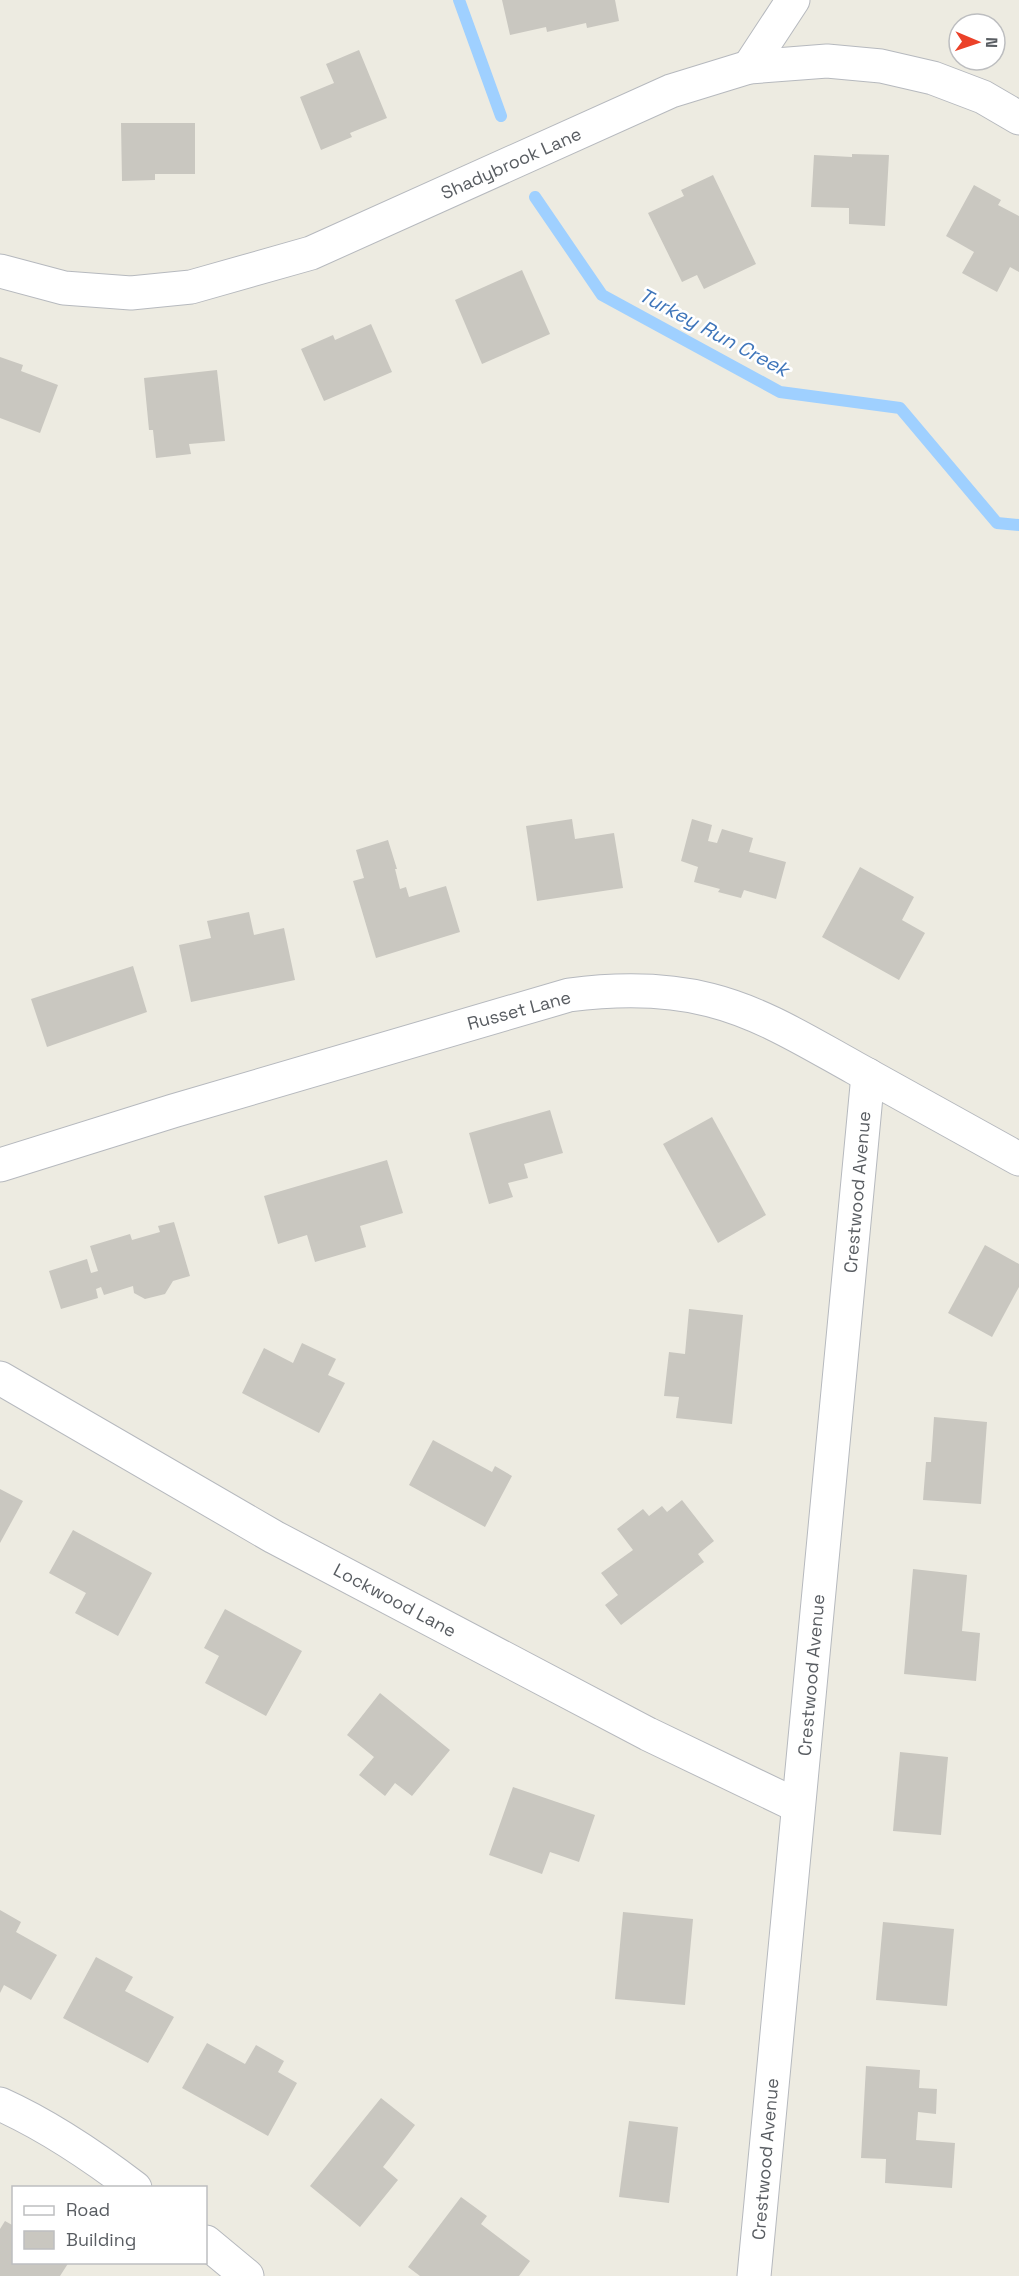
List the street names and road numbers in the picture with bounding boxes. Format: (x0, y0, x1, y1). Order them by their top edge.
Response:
street label: Shadybrook Lane (437, 122, 585, 204)
street label: Russet Lane (465, 985, 573, 1035)
street label: Crestwood Avenue (838, 1110, 876, 1274)
street label: Lockwood Lane (330, 1558, 460, 1642)
street label: Crestwood Avenue (792, 1593, 830, 1757)
street label: Crestwood Avenue (746, 2077, 784, 2241)

